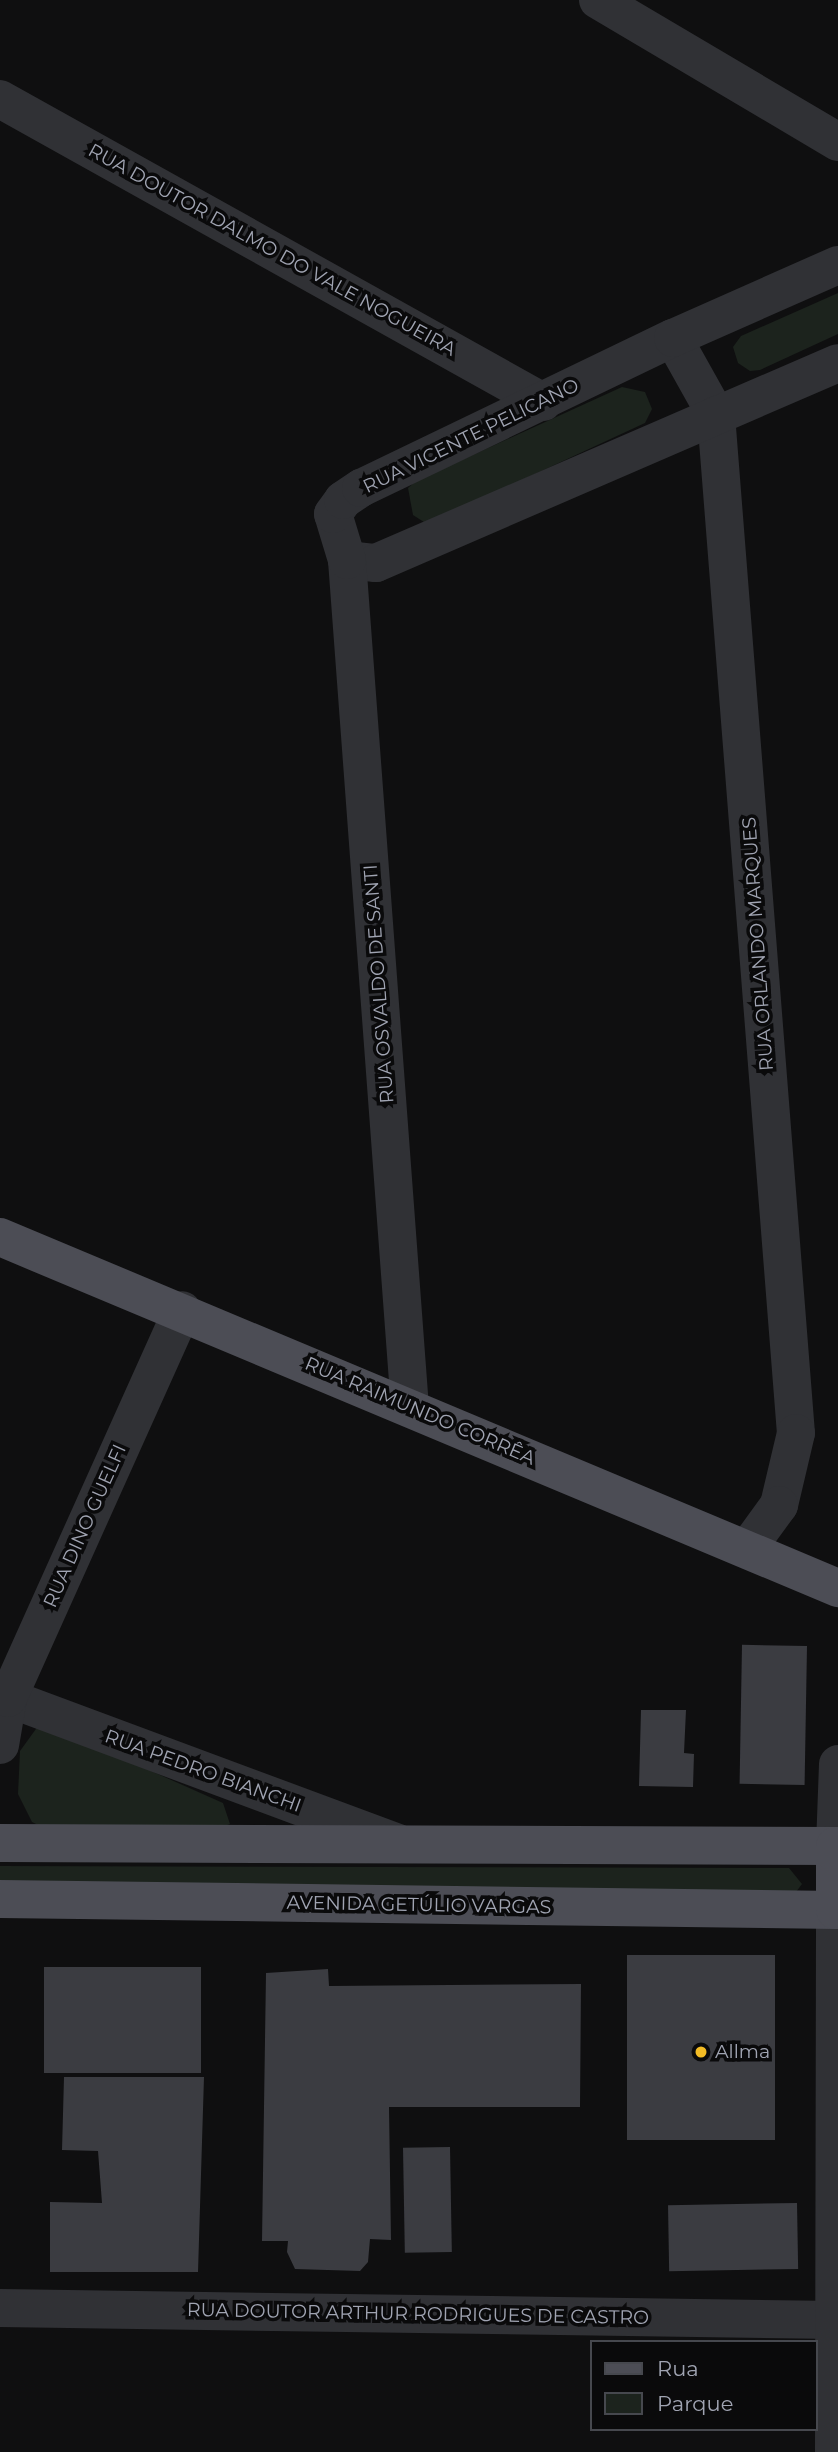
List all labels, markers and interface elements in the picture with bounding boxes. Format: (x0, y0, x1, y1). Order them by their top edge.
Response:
street label: RUA DOUTOR DALMO DO VALE NOGUEIRA (84, 139, 460, 361)
street label: RUA VICENTE PELICANO (359, 374, 583, 498)
street label: RUA ORLANDO MARQUES (738, 816, 778, 1072)
street label: RUA OSVALDO DE SANTI (359, 864, 399, 1104)
street label: RUA RAIMUNDO CORRÊA (301, 1352, 539, 1470)
street label: RUA DINO GUELFI (39, 1441, 131, 1611)
street label: RUA PEDRO BIANCHI (102, 1725, 304, 1817)
street label: AVENIDA GETÚLIO VARGAS (286, 1891, 552, 1919)
place label: Allma (715, 2041, 770, 2063)
marker: Allma (693, 2044, 709, 2060)
street label: RUA DOUTOR ARTHUR RODRIGUES DE CASTRO (187, 2299, 649, 2329)
legend (590, 2340, 817, 2431)
text: Rua (657, 2356, 699, 2381)
text: Parque (657, 2391, 733, 2416)

